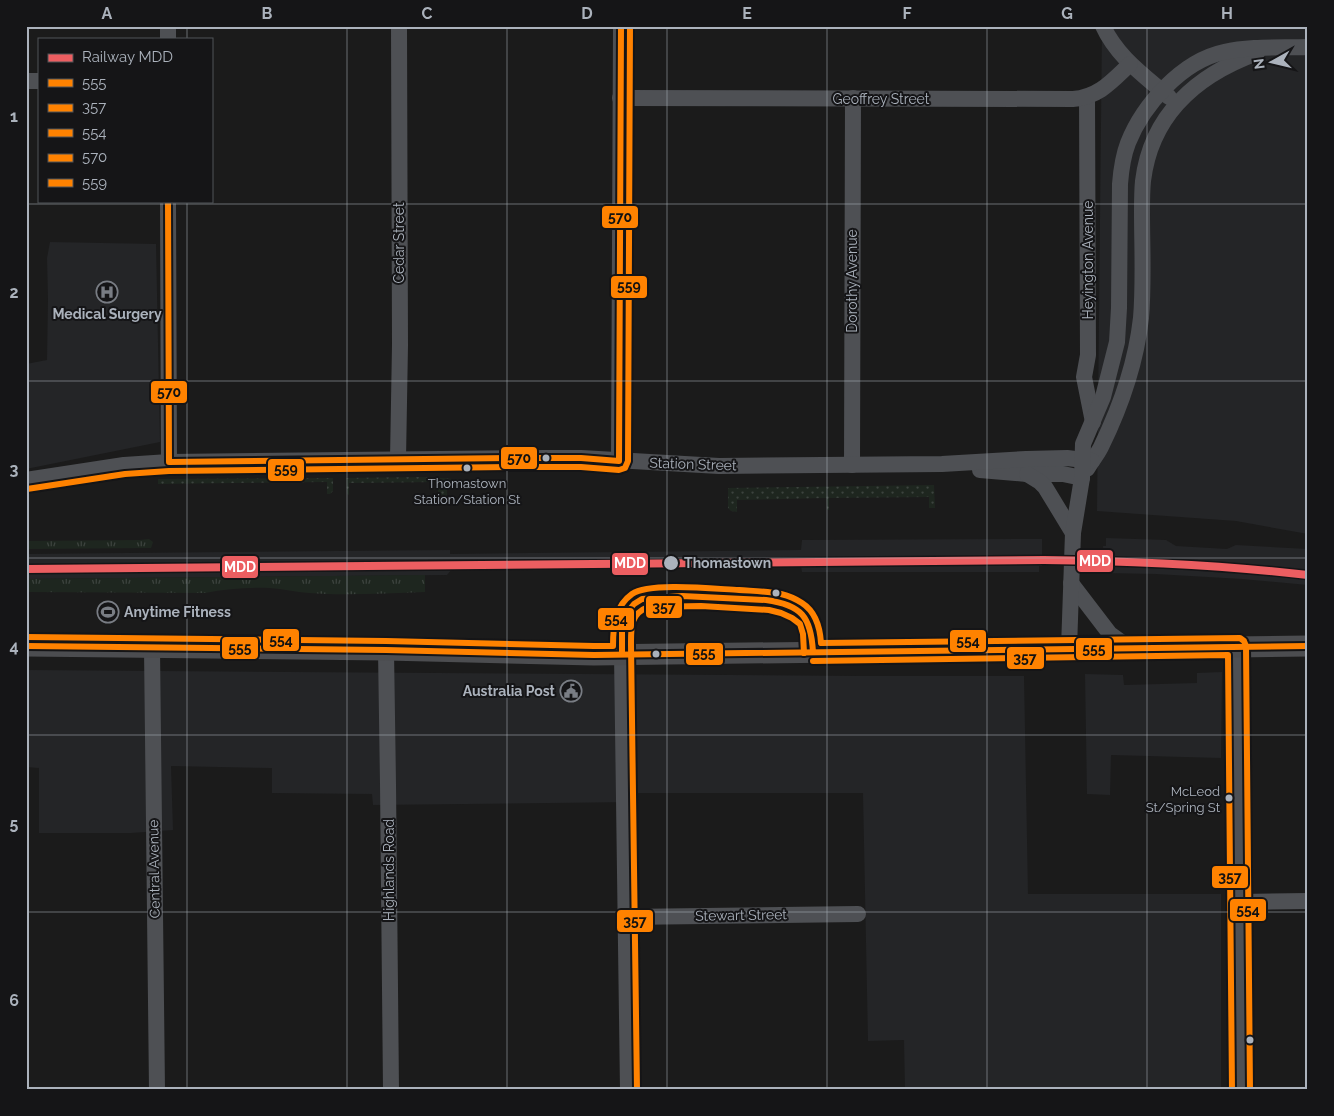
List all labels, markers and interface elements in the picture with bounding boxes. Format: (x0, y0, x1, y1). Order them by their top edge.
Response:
text: A (102, 4, 113, 23)
text: B (262, 4, 273, 23)
text: C (422, 4, 433, 23)
text: D (581, 4, 593, 23)
text: E (742, 4, 752, 23)
text: F (902, 4, 912, 23)
text: G (1061, 4, 1073, 23)
text: H (1221, 4, 1233, 23)
legend (38, 38, 212, 202)
north arrow (1246, 38, 1296, 88)
text: Railway MDD (82, 48, 173, 66)
text: N (1250, 57, 1268, 70)
text: 555 (82, 74, 107, 92)
street label: Geoffrey Street (833, 91, 930, 107)
text: 357 (82, 98, 106, 116)
text: 1 (10, 107, 18, 126)
text: 554 (82, 124, 107, 142)
text: 570 (82, 148, 107, 166)
text: 559 (82, 174, 107, 192)
street label: Heyington Avenue (1080, 200, 1096, 320)
street label: Cedar Street (391, 202, 407, 284)
line badge: 570 (601, 205, 639, 229)
text: 570 (608, 209, 632, 225)
street label: Dorothy Avenue (844, 229, 860, 333)
line badge: 559 (610, 275, 648, 299)
text: 559 (617, 278, 641, 294)
hospital icon: Medical Surgery (95, 280, 119, 304)
text: 2 (9, 283, 19, 302)
place label: Medical Surgery (52, 306, 162, 322)
line badge: 570 (150, 380, 188, 404)
text: 570 (157, 384, 181, 400)
line badge: 570 (500, 446, 538, 470)
text: 570 (507, 450, 531, 466)
unlabelled marker (541, 453, 551, 463)
street label: Station Street (649, 454, 737, 474)
line badge: 559 (267, 458, 305, 482)
text: 3 (10, 460, 19, 479)
text: 559 (274, 461, 298, 477)
marker: Thomastown Station/Station St (462, 463, 472, 473)
place label: Thomastown Station/Station St (414, 476, 521, 507)
line badge: MDD (1076, 549, 1114, 573)
line badge: MDD (611, 552, 649, 576)
text: MDD (1079, 553, 1111, 569)
marker: Thomastown (662, 554, 680, 572)
line badge: MDD (221, 555, 259, 579)
text: MDD (614, 555, 646, 571)
place label: Thomastown (684, 555, 771, 571)
text: MDD (224, 559, 256, 575)
unlabelled marker (771, 588, 781, 598)
line badge: 357 (645, 595, 683, 619)
text: 357 (652, 599, 676, 615)
sports icon: Anytime Fitness (96, 600, 120, 624)
place label: Anytime Fitness (124, 604, 231, 620)
line badge: 554 (597, 607, 635, 631)
text: 554 (604, 611, 628, 627)
line badge: 554 (262, 628, 300, 652)
line badge: 554 (949, 629, 987, 653)
text: 554 (269, 632, 293, 648)
text: 554 (956, 633, 980, 649)
line badge: 555 (221, 636, 259, 660)
text: 4 (9, 637, 19, 656)
line badge: 555 (1075, 637, 1113, 661)
text: 555 (228, 640, 252, 656)
text: 555 (1082, 641, 1106, 657)
line badge: 555 (685, 642, 724, 666)
text: 555 (692, 645, 716, 661)
line badge: 357 (1006, 646, 1045, 670)
unlabelled marker (651, 649, 661, 659)
text: 357 (1013, 650, 1037, 666)
public building icon: Australia Post (559, 679, 583, 703)
place label: Australia Post (463, 683, 556, 699)
place label: McLeod St/Spring St (1146, 784, 1221, 815)
marker: McLeod St/Spring St (1224, 793, 1234, 803)
text: 5 (10, 814, 19, 833)
street label: Central Avenue (145, 819, 163, 919)
street label: Highlands Road (381, 819, 397, 921)
line badge: 357 (1211, 865, 1249, 889)
text: 357 (1218, 869, 1242, 885)
line badge: 554 (1229, 898, 1267, 922)
text: 554 (1236, 902, 1260, 918)
street label: Stewart Street (695, 906, 787, 924)
line badge: 357 (616, 909, 654, 933)
text: 357 (623, 913, 647, 929)
text: 6 (9, 991, 19, 1010)
unlabelled marker (1245, 1035, 1255, 1045)

